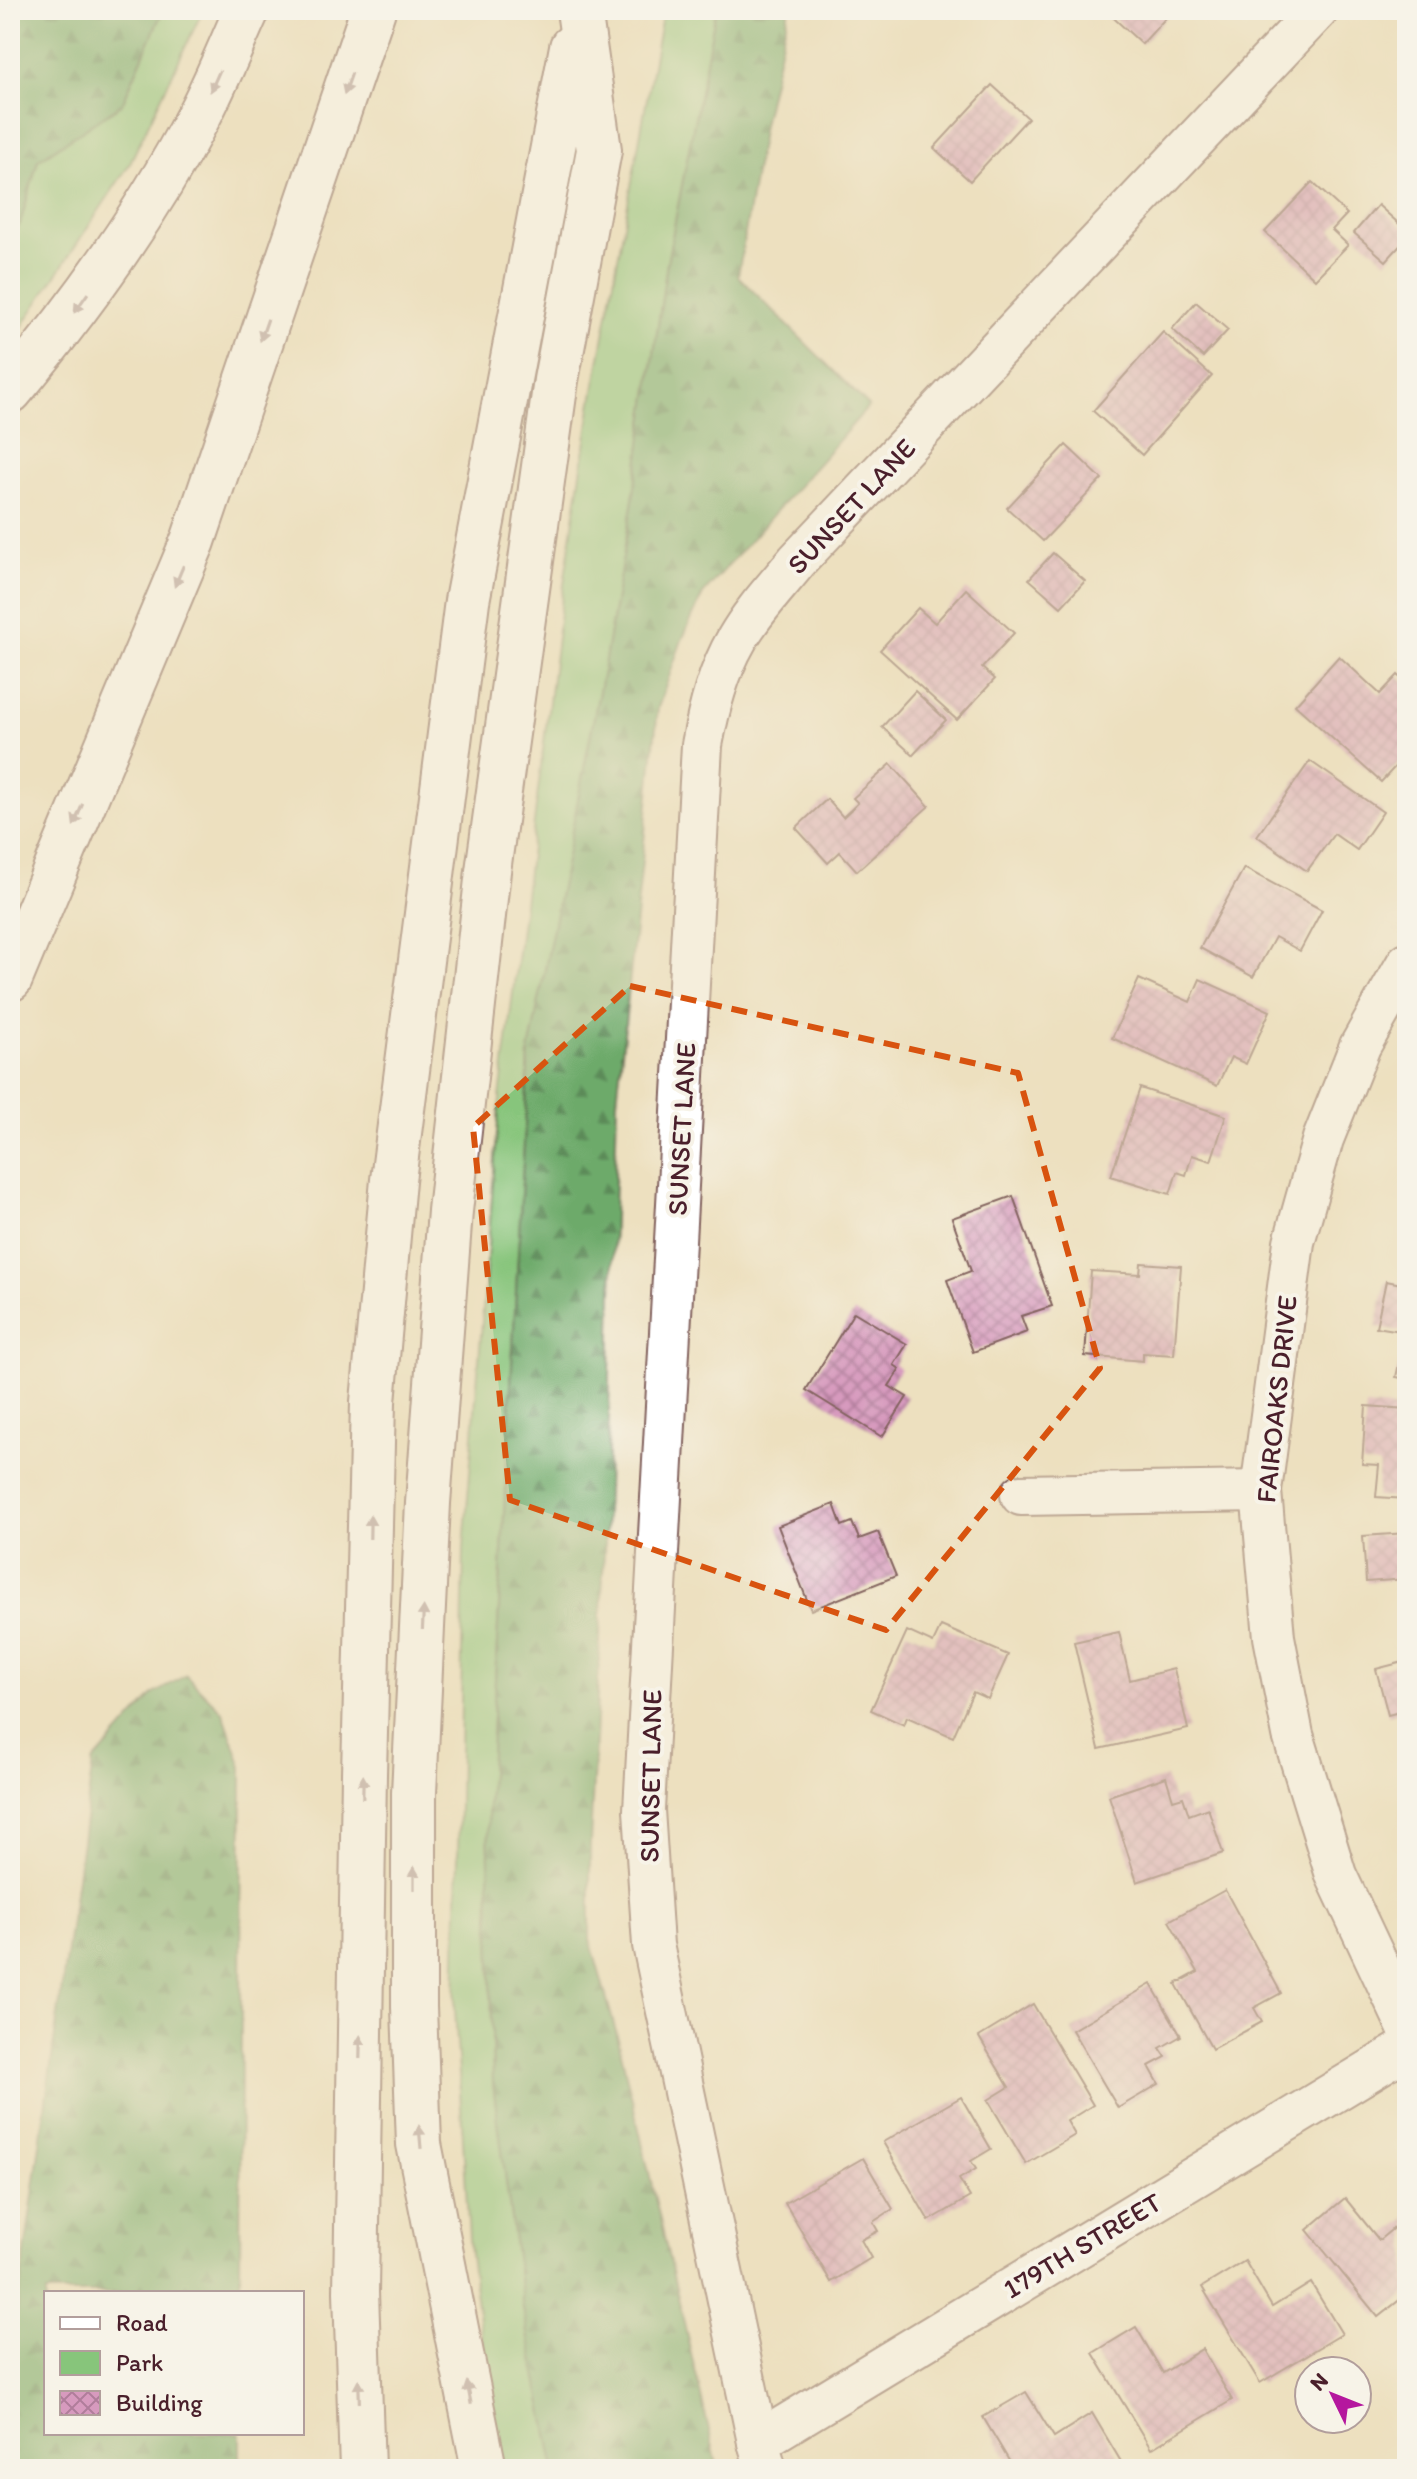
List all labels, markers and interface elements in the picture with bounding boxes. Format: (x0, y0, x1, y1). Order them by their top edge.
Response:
one-way arrow (208, 69, 221, 93)
one-way arrow (341, 72, 353, 96)
one-way arrow (74, 293, 89, 314)
one-way arrow (258, 318, 270, 342)
street label: SUNSET LANE (780, 431, 922, 581)
one-way arrow (172, 564, 185, 587)
one-way arrow (72, 803, 85, 827)
street label: SUNSET LANE (659, 1042, 703, 1216)
street label: FAIROAKS DRIVE (1248, 1294, 1304, 1504)
one-way arrow (363, 1514, 376, 1539)
one-way arrow (416, 1605, 429, 1630)
street label: SUNSET LANE (631, 1689, 669, 1863)
one-way arrow (357, 1774, 370, 1799)
one-way arrow (408, 1865, 420, 1890)
one-way arrow (354, 2034, 366, 2059)
one-way arrow (413, 2124, 426, 2149)
street label: 179TH STREET (997, 2184, 1168, 2306)
legend (44, 2291, 304, 2435)
text: Road (116, 2308, 168, 2337)
text: Park (116, 2348, 163, 2377)
north arrow (1293, 2355, 1373, 2435)
text: N (1304, 2367, 1334, 2396)
one-way arrow (353, 2378, 366, 2403)
one-way arrow (462, 2380, 475, 2405)
text: Building (116, 2388, 203, 2417)

